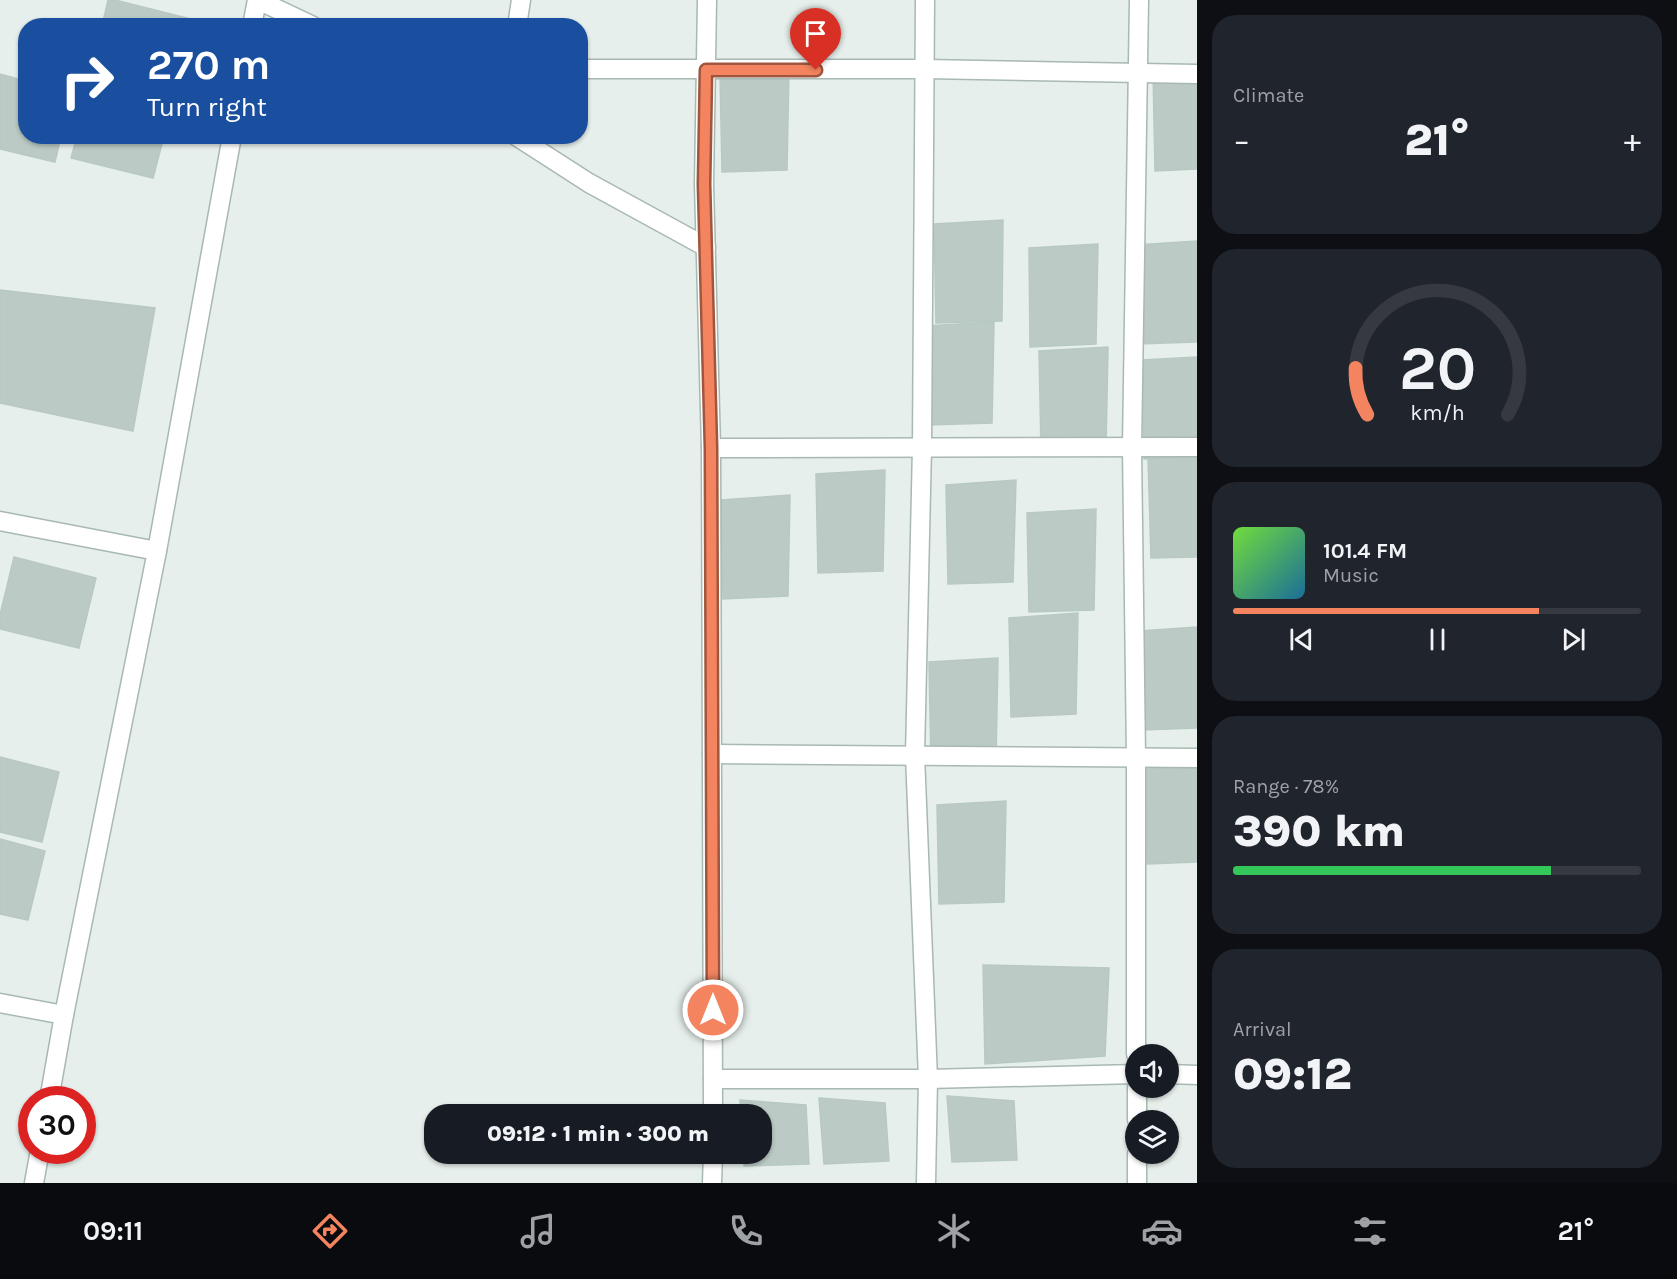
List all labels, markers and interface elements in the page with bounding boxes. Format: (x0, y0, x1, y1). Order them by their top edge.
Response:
pin (790, 8, 841, 70)
icon: arrive (799, 17, 832, 50)
text: 270 m (147, 40, 270, 90)
icon: right (48, 42, 126, 120)
text: Climate (1233, 84, 1304, 107)
text: Turn right (147, 91, 267, 123)
text: 21° (1404, 114, 1470, 166)
text: − (1233, 121, 1250, 159)
text: + (1624, 121, 1641, 159)
text: 20 (1398, 332, 1476, 405)
text: km/h (1410, 400, 1464, 425)
text: 101.4 FM (1323, 538, 1407, 564)
text: Music (1323, 564, 1379, 587)
icon: previous (1285, 623, 1318, 656)
icon: pause (1421, 623, 1454, 656)
icon: next (1557, 623, 1590, 656)
text: Range · 78% (1233, 775, 1339, 798)
text: 390 km (1233, 805, 1405, 857)
position arrow (681, 978, 745, 1042)
text: Arrival (1233, 1018, 1292, 1041)
map controls (1125, 1044, 1179, 1164)
button: sound (1125, 1044, 1179, 1098)
text: 09:12 (1233, 1048, 1352, 1100)
speed limit sign: 30 (18, 1086, 96, 1164)
button: layers (1125, 1110, 1179, 1164)
text: 09:12 · 1 min · 300 m (487, 1121, 709, 1147)
icon: directions (309, 1210, 351, 1252)
icon: music (517, 1210, 559, 1252)
icon: phone (725, 1210, 767, 1252)
icon: climate (933, 1210, 975, 1252)
icon: car (1141, 1210, 1183, 1252)
icon: filters (1349, 1210, 1391, 1252)
text: 09:11 (83, 1215, 143, 1247)
text: 21° (1557, 1215, 1594, 1247)

